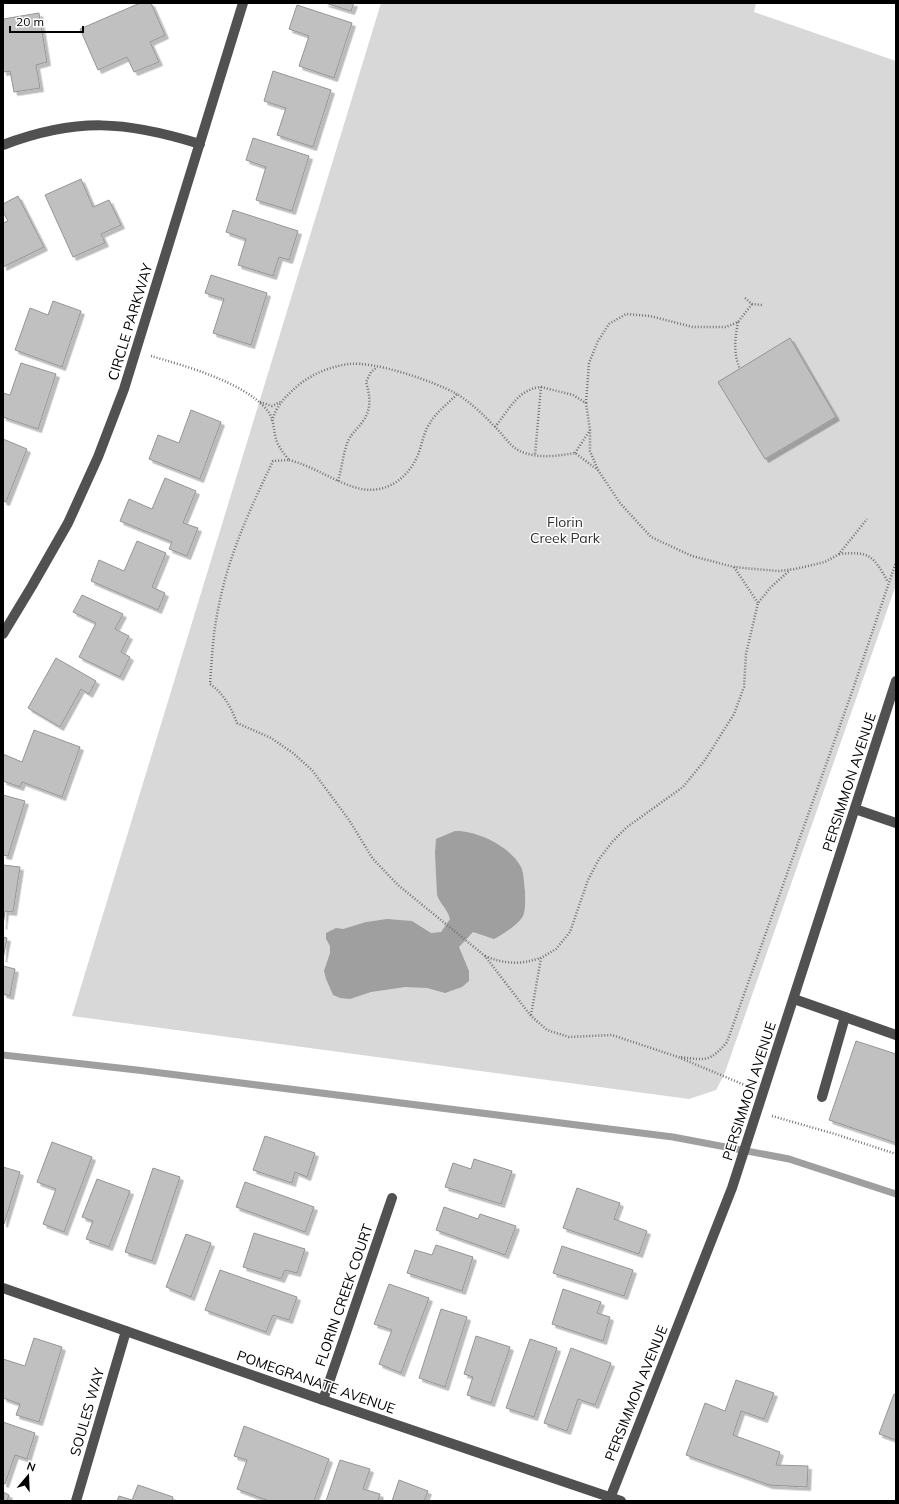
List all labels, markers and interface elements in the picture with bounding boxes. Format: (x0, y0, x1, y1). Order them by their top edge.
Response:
scale bar (10, 8, 83, 34)
text: 20 m (16, 14, 44, 29)
street label: CIRCLE PARKWAY (104, 261, 156, 383)
park label: Florin Creek Park (530, 513, 601, 547)
street label: PERSIMMON AVENUE (818, 710, 880, 854)
street label: PERSIMMON AVENUE (718, 1019, 780, 1163)
street label: FLORIN CREEK COURT (311, 1221, 377, 1369)
street label: PERSIMMON AVENUE (601, 1323, 671, 1463)
street label: POMEGRANATE AVENUE (234, 1346, 398, 1418)
street label: SOULES WAY (66, 1366, 108, 1458)
north arrow (8, 1456, 48, 1496)
text: N (25, 1459, 37, 1475)

